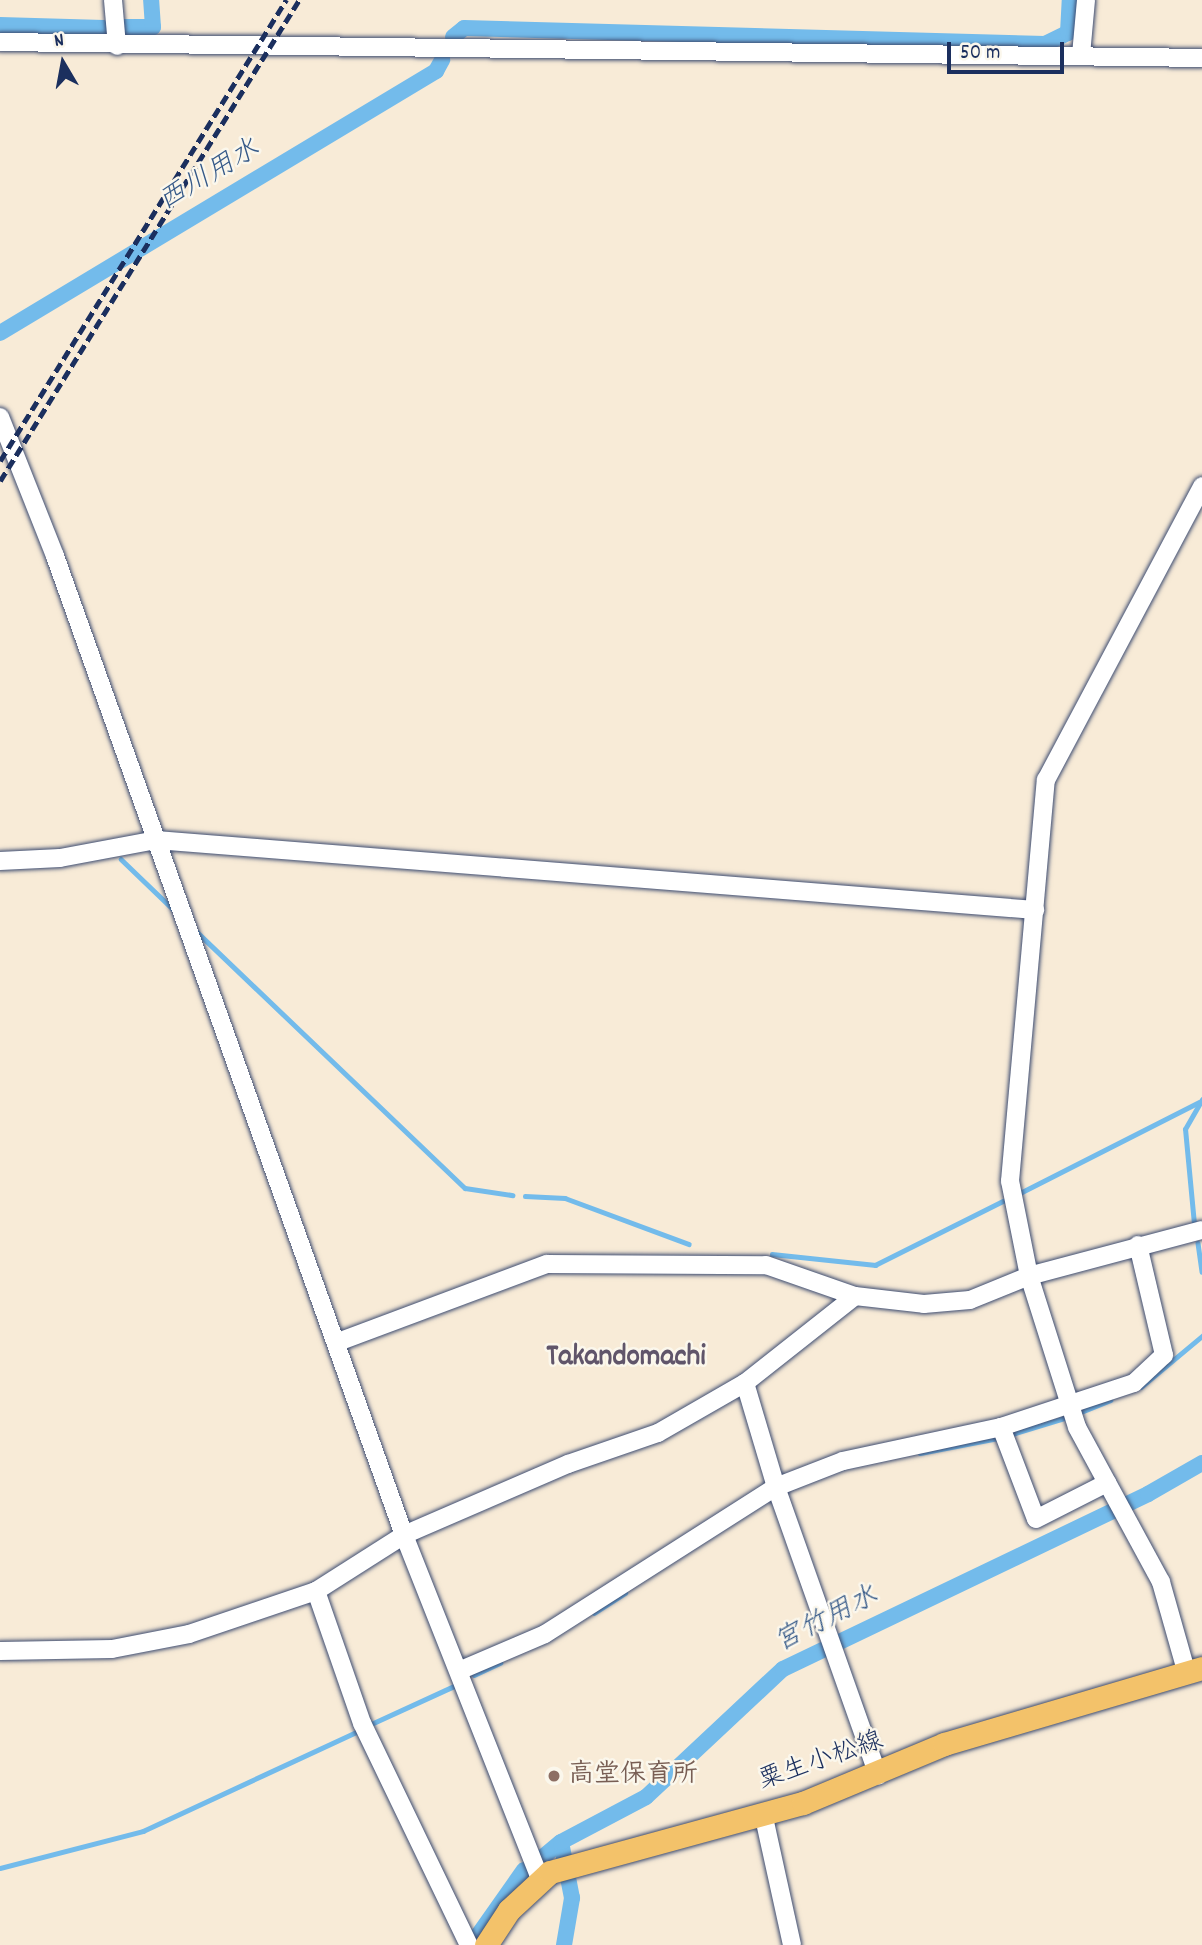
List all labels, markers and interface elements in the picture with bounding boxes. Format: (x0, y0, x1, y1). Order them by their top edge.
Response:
north arrow (28, 28, 98, 98)
text: N (52, 28, 66, 56)
scale bar (950, 28, 1067, 72)
text: 50 m (960, 39, 1000, 69)
water label: 西川用水 (153, 134, 267, 220)
district label: Takandomachi (546, 1341, 706, 1377)
water label: 宮竹用水 (769, 1581, 885, 1661)
street label: 粟生小松線 (754, 1726, 888, 1798)
place label: 高堂保育所 (568, 1760, 698, 1792)
marker: 高堂保育所 (546, 1768, 562, 1784)

